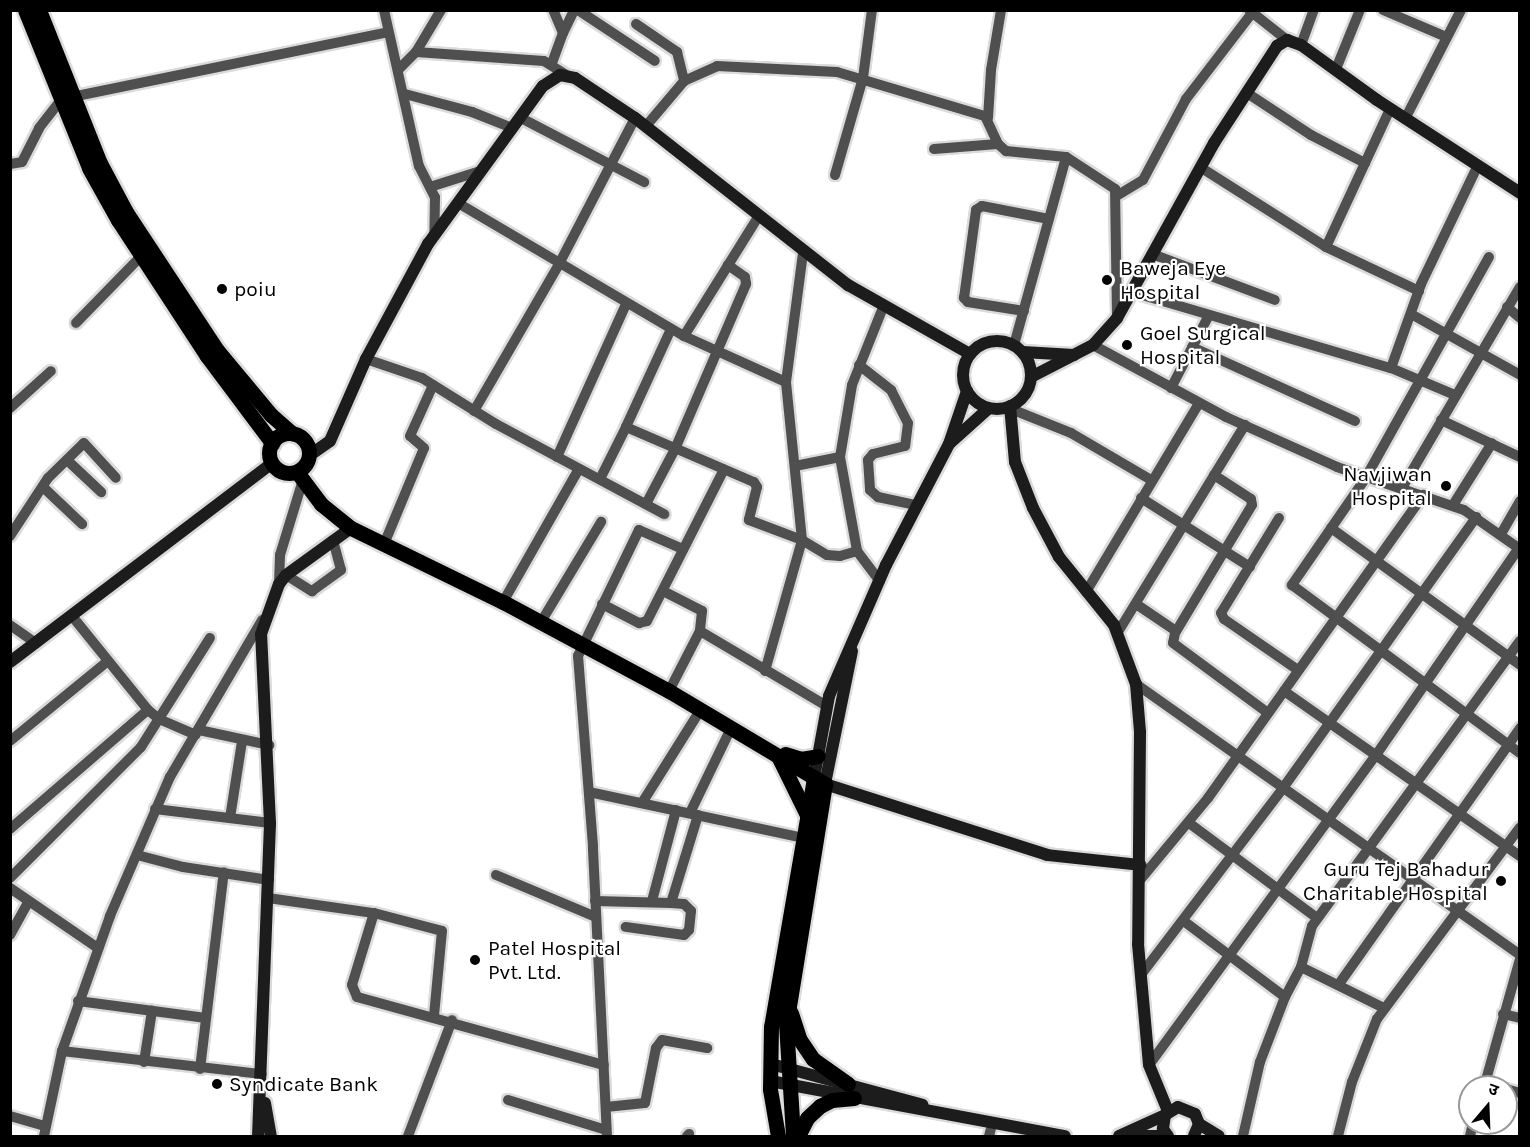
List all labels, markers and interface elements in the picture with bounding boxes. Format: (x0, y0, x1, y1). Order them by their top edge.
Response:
place label: Baweja Eye Hospital (1120, 255, 1226, 305)
marker: Baweja Eye Hospital (1098, 271, 1116, 289)
place label: poiu (234, 276, 277, 302)
marker: poiu (215, 282, 229, 296)
place label: Goel Surgical Hospital (1140, 320, 1266, 370)
marker: Goel Surgical Hospital (1118, 336, 1136, 354)
place label: Navjiwan Hospital (1343, 461, 1432, 511)
marker: Navjiwan Hospital (1437, 477, 1455, 495)
place label: Guru Tej Bahadur Charitable Hospital (1303, 856, 1488, 906)
marker: Guru Tej Bahadur Charitable Hospital (1492, 872, 1510, 890)
place label: Patel Hospital Pvt. Ltd. (488, 935, 621, 985)
marker: Patel Hospital Pvt. Ltd. (466, 951, 484, 969)
place label: Syndicate Bank (229, 1071, 378, 1097)
north arrow (1458, 1075, 1518, 1135)
marker: Syndicate Bank (210, 1077, 224, 1091)
text: उ (1486, 1079, 1501, 1100)

